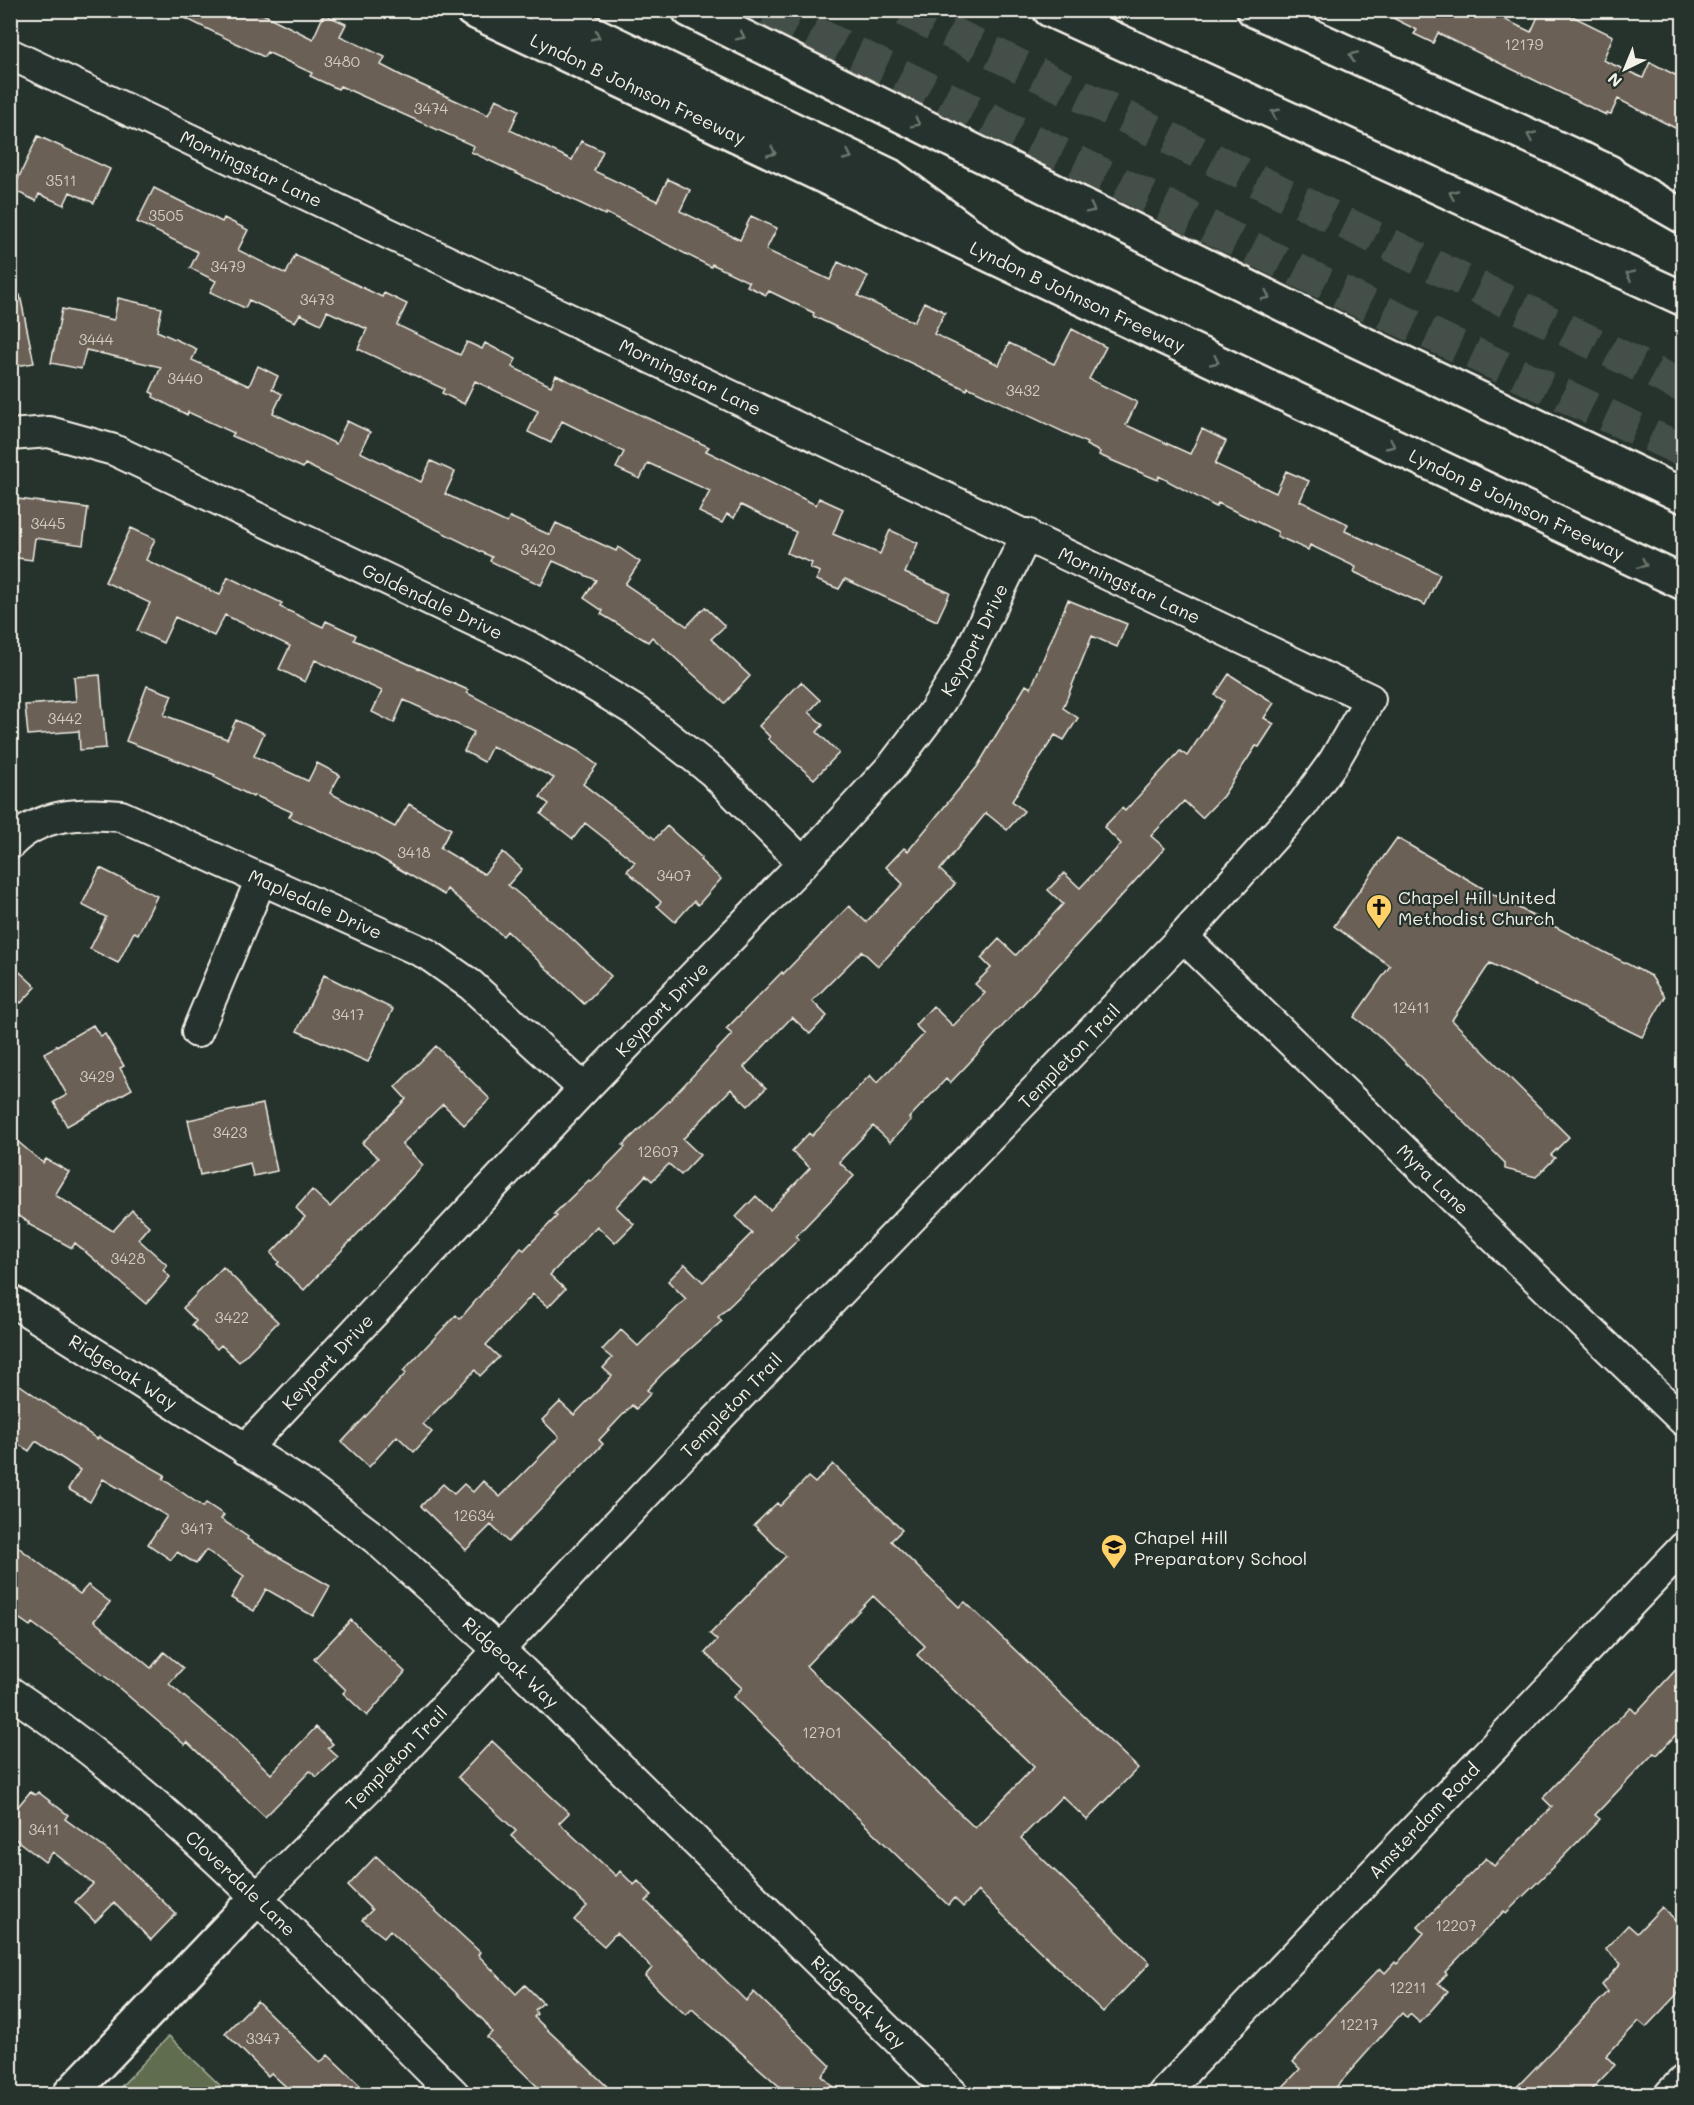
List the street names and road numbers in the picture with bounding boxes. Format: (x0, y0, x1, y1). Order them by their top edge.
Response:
street label: Lyndon B Johnson Freeway (527, 27, 750, 150)
street label: Morningstar Lane (176, 124, 326, 212)
street label: Lyndon B Johnson Freeway (966, 235, 1189, 358)
street label: Morningstar Lane (615, 333, 765, 421)
street label: Lyndon B Johnson Freeway (1405, 443, 1629, 565)
street label: Morningstar Lane (1055, 541, 1204, 629)
street label: Goldendale Drive (358, 557, 507, 644)
street label: Keyport Drive (935, 579, 1013, 700)
street label: Mapledale Drive (245, 863, 386, 944)
street label: Keyport Drive (610, 956, 713, 1062)
street label: Templeton Trail (1013, 998, 1125, 1114)
street label: Myra Lane (1392, 1138, 1475, 1219)
street label: Keyport Drive (276, 1308, 378, 1415)
street label: Ridgeoak Way (65, 1328, 182, 1415)
street label: Templeton Trail (675, 1347, 787, 1463)
street label: Ridgeoak Way (458, 1611, 564, 1713)
street label: Templeton Trail (340, 1700, 452, 1816)
street label: Amsterdam Road (1363, 1757, 1485, 1883)
street label: Cloverdale Lane (181, 1825, 301, 1941)
street label: Ridgeoak Way (806, 1950, 911, 2053)

